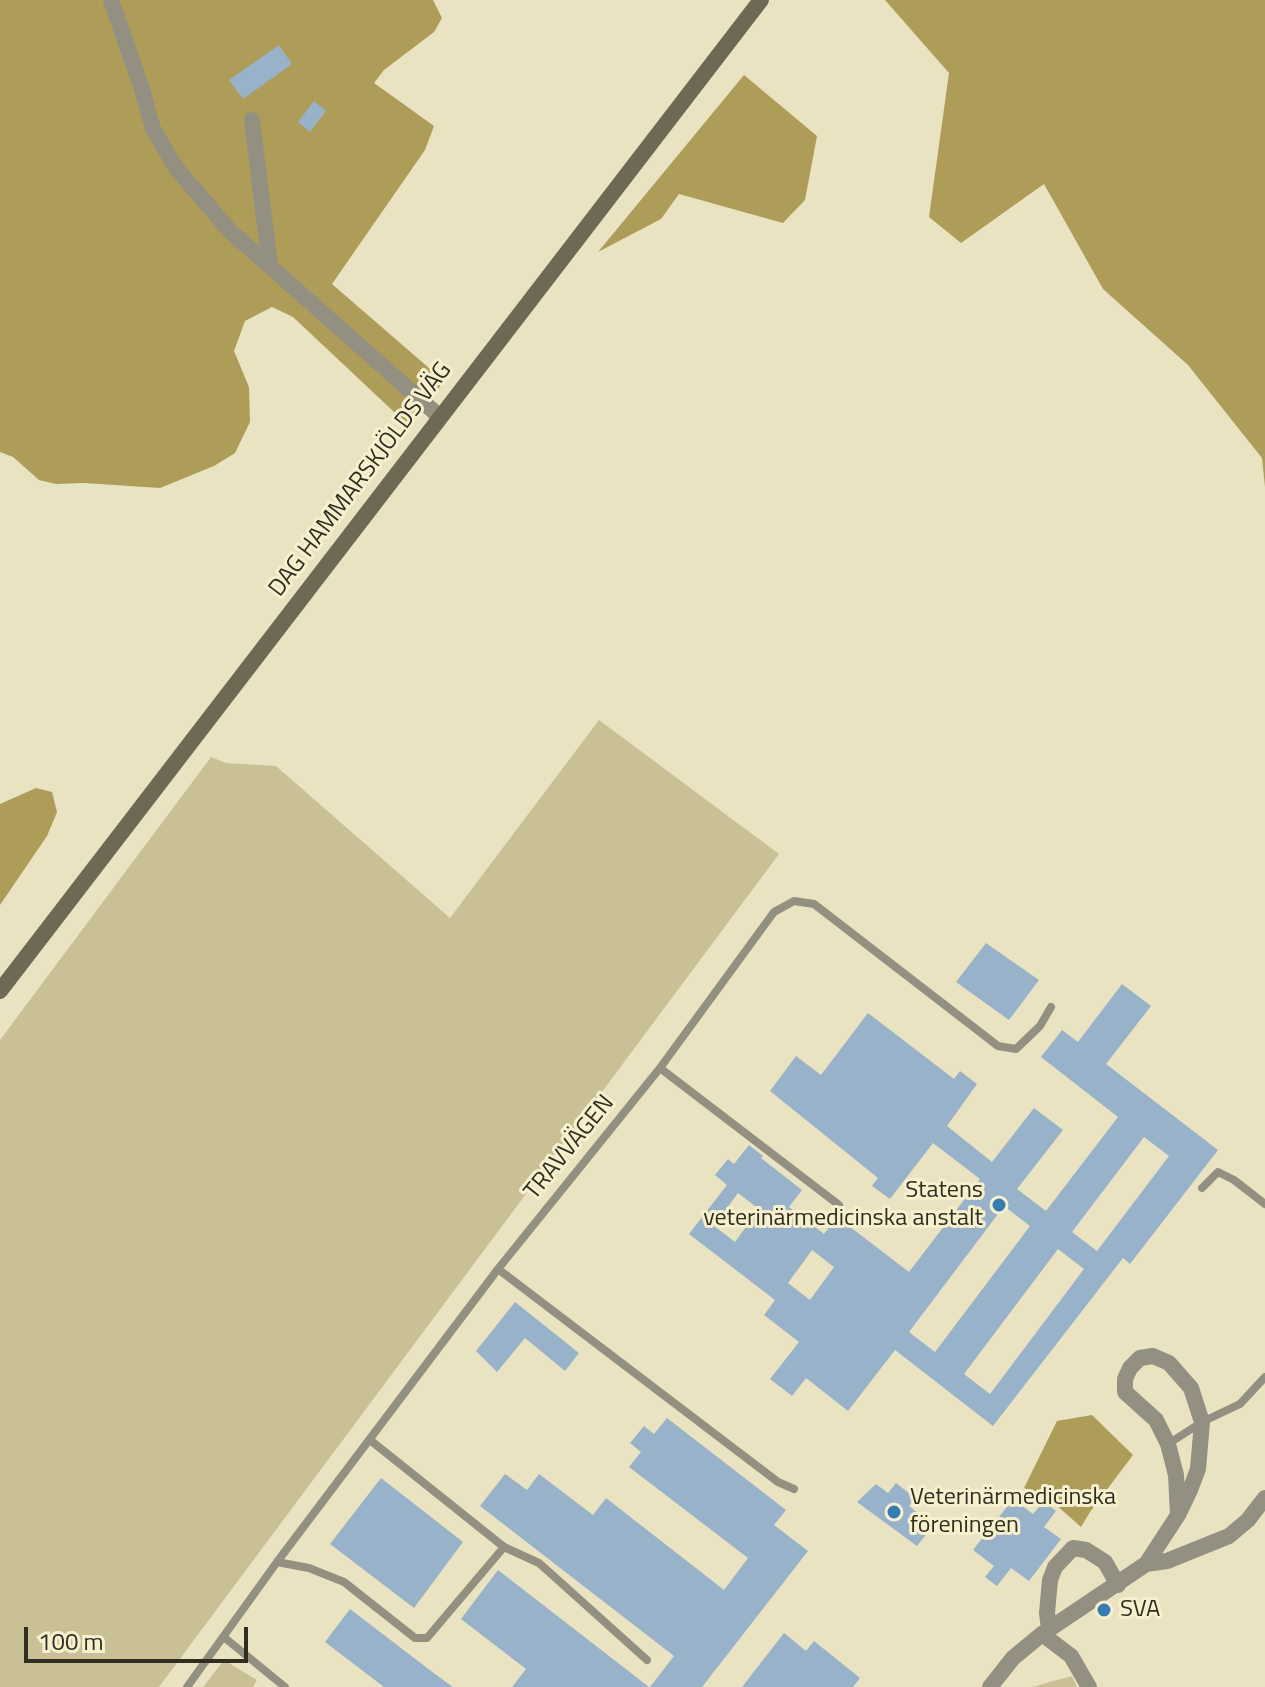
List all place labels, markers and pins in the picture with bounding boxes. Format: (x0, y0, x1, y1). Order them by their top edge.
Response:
place label: Statens veterinärmedicinska anstalt (703, 1177, 983, 1233)
marker: Statens veterinärmedicinska anstalt (990, 1196, 1008, 1214)
place label: Veterinärmedicinska föreningen (910, 1484, 1116, 1540)
marker: Veterinärmedicinska föreningen (885, 1503, 903, 1521)
place label: SVA (1120, 1596, 1160, 1624)
marker: SVA (1095, 1601, 1113, 1619)

